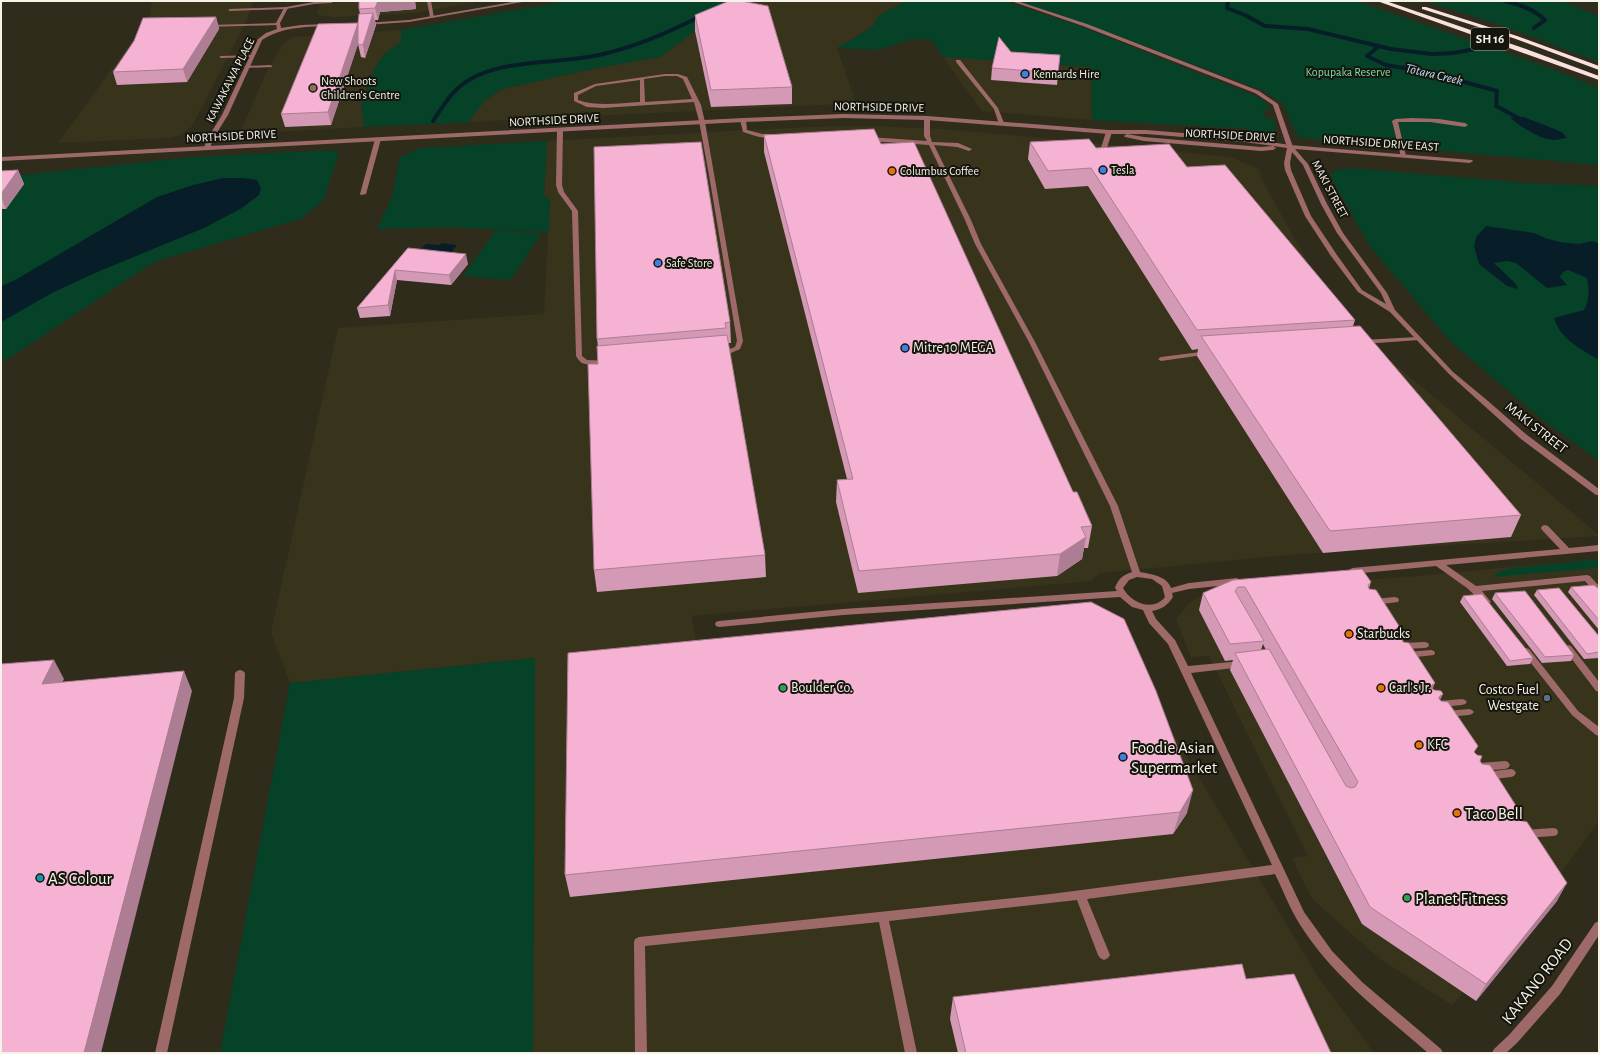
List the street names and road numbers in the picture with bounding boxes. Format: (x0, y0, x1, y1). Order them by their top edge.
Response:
road number: SH 16 (1471, 28, 1509, 50)
street label: KAWAKAWA PLACE (203, 36, 257, 124)
street label: NORTHSIDE DRIVE (834, 100, 924, 114)
street label: NORTHSIDE DRIVE (509, 112, 600, 128)
street label: NORTHSIDE DRIVE (1185, 127, 1276, 143)
street label: NORTHSIDE DRIVE (186, 128, 277, 144)
street label: NORTHSIDE DRIVE EAST (1323, 133, 1440, 153)
street label: MAKI STREET (1310, 158, 1350, 220)
street label: MAKI STREET (1502, 400, 1570, 456)
street label: KAKANO ROAD (1498, 935, 1576, 1027)

